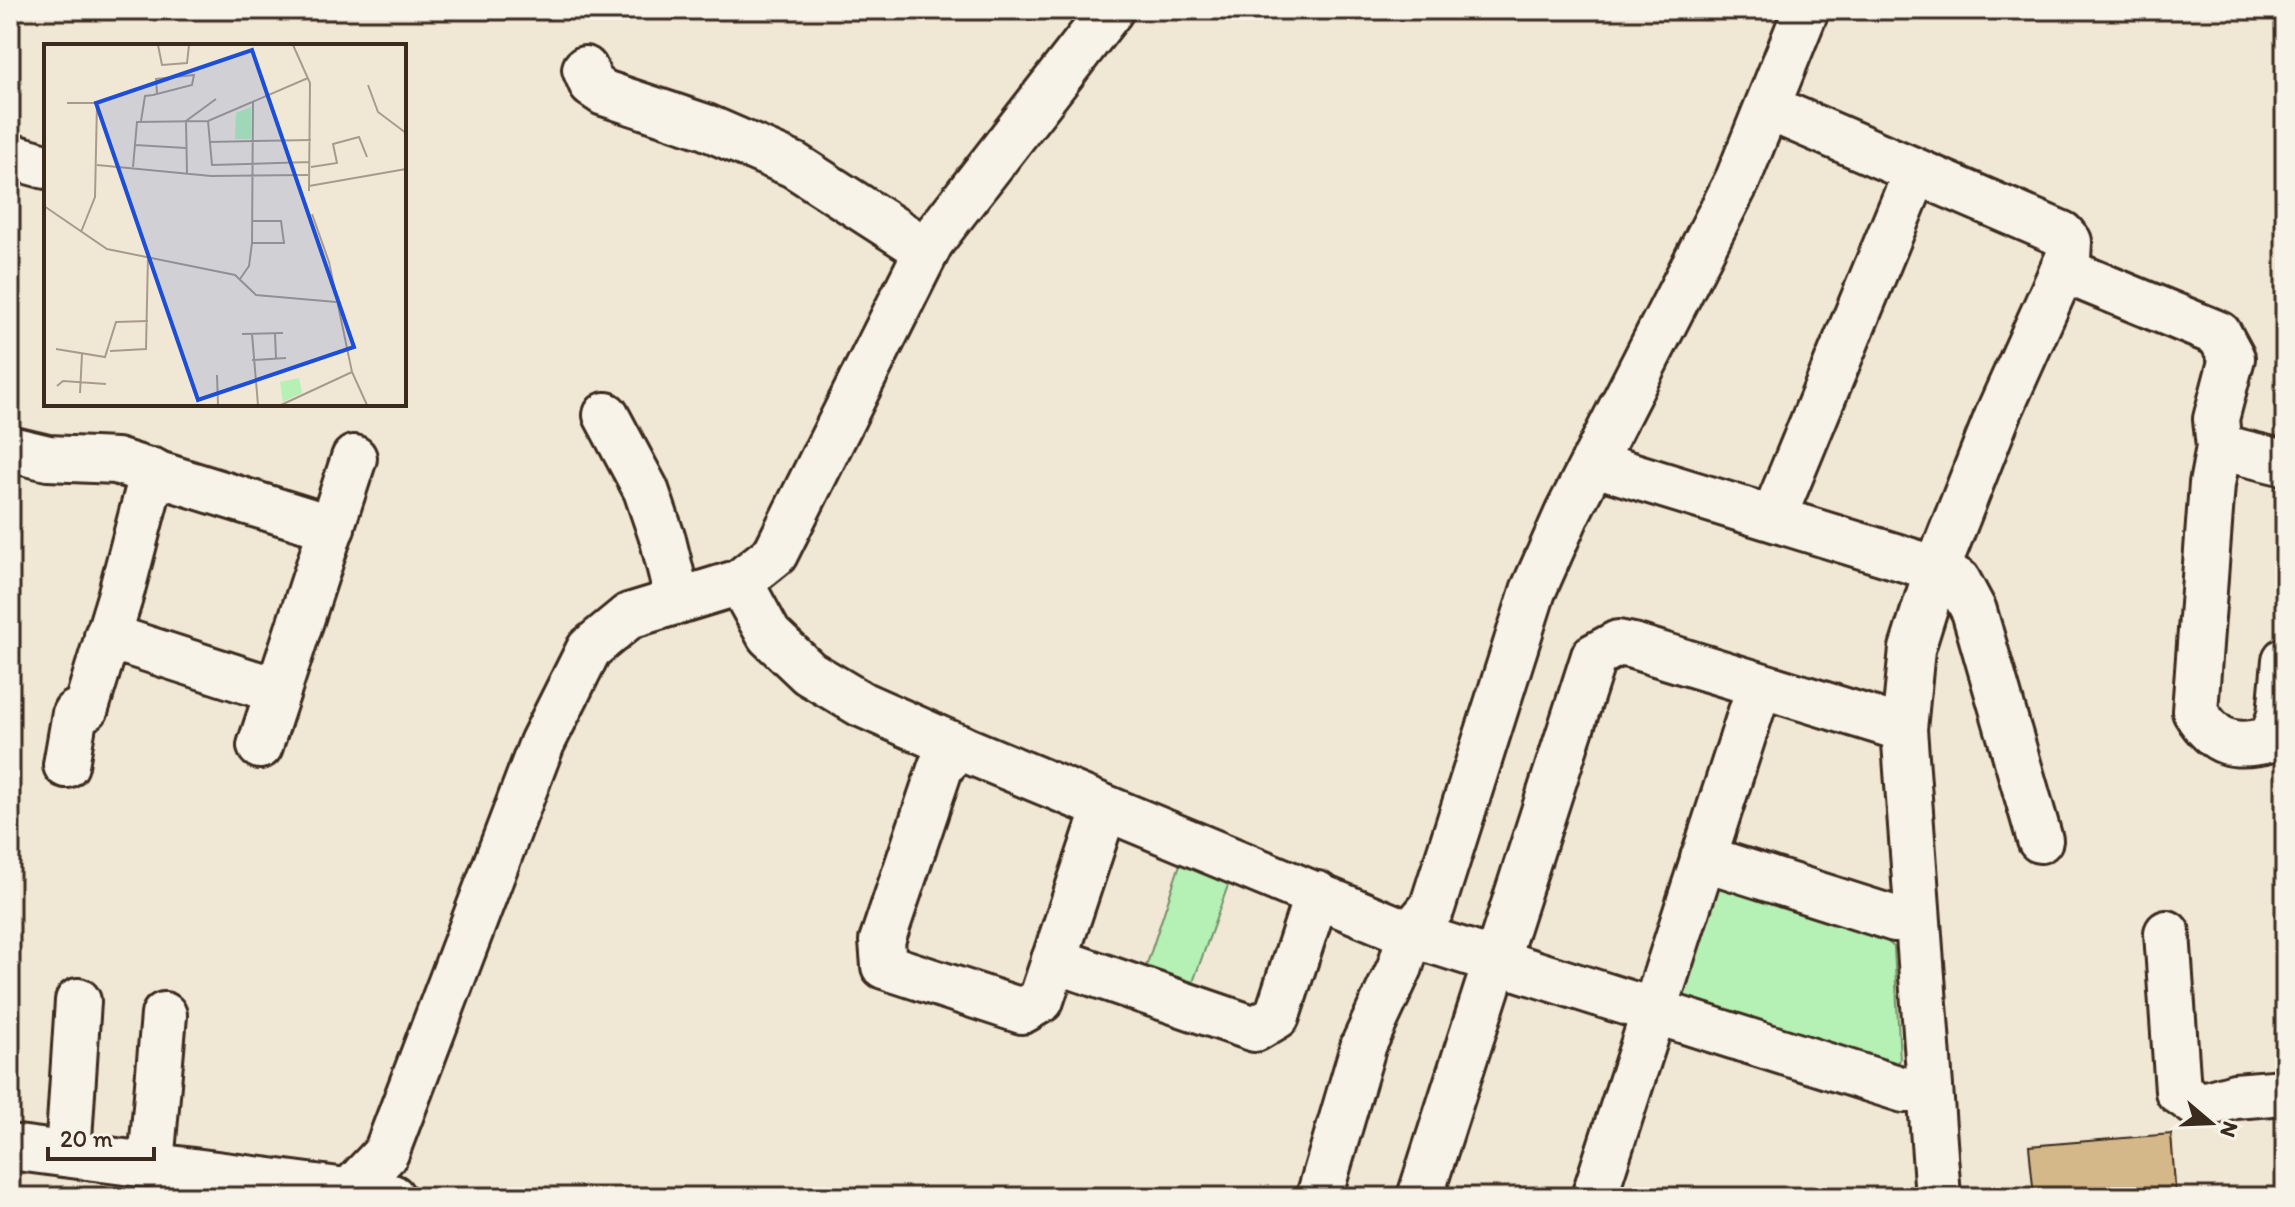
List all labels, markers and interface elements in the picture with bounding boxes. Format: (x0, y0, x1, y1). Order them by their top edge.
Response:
inset map (44, 44, 406, 406)
north arrow (2171, 1083, 2251, 1163)
scale bar (48, 1111, 154, 1161)
text: N (2214, 1118, 2245, 1141)
text: 20 m (60, 1124, 113, 1153)

